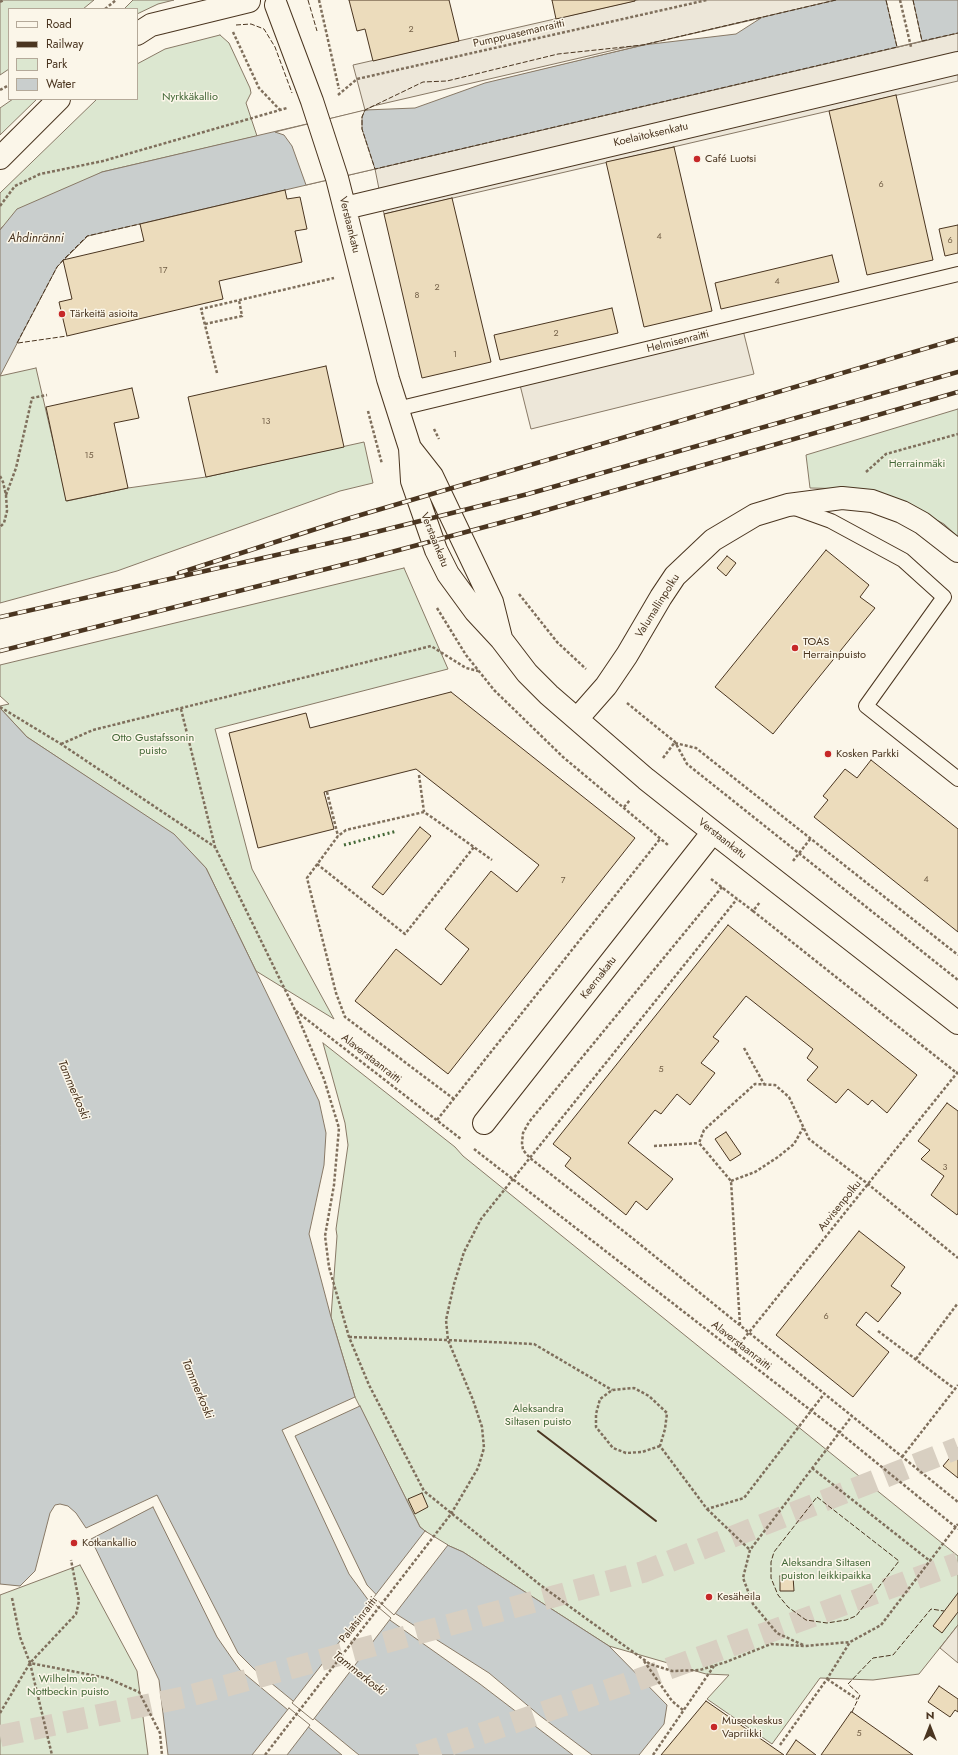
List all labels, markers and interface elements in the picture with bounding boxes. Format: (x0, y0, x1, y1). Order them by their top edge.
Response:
legend (8, 8, 138, 100)
text: Road (46, 15, 72, 33)
street label: Pumppuasemanraitti (472, 17, 566, 51)
house number: 2 (408, 25, 414, 35)
text: Railway (46, 35, 84, 53)
text: Park (46, 55, 67, 73)
text: Water (46, 75, 76, 93)
park label: Nyrkkäkallio (162, 90, 218, 104)
street label: Koelaitoksenkatu (612, 120, 690, 150)
place label: Café Luotsi (705, 152, 756, 166)
marker: Café Luotsi (692, 154, 702, 164)
house number: 6 (878, 180, 884, 190)
street label: Verstaankatu (336, 195, 362, 255)
water label: Ahdinränni (8, 232, 64, 246)
house number: 4 (656, 232, 662, 242)
house number: 6 (947, 236, 953, 246)
house number: 17 (159, 266, 167, 276)
house number: 4 (774, 277, 780, 287)
house number: 2 (434, 283, 440, 293)
house number: 8 (415, 291, 419, 301)
place label: Tärkeitä asioita (70, 307, 138, 321)
marker: Tärkeitä asioita (57, 309, 67, 319)
street label: Helmisenraitti (646, 328, 710, 356)
house number: 2 (553, 329, 559, 339)
house number: 1 (453, 350, 457, 360)
house number: 13 (262, 417, 270, 427)
house number: 15 (84, 451, 94, 461)
park label: Herrainmäki (889, 457, 945, 471)
street label: Verstaankatu (417, 511, 451, 569)
street label: Valumallinpolku (633, 572, 683, 640)
place label: TOAS Herrainpuisto (803, 635, 866, 661)
marker: TOAS Herrainpuisto (790, 643, 800, 653)
park label: Otto Gustafssonin puisto (112, 731, 194, 757)
place label: Kosken Parkki (836, 747, 899, 761)
marker: Kosken Parkki (823, 749, 833, 759)
street label: Verstaankatu (695, 816, 749, 862)
house number: 4 (923, 875, 929, 885)
house number: 7 (561, 876, 565, 886)
street label: Keernakatu (578, 954, 620, 1002)
street label: Alaverstaanraitti (338, 1031, 404, 1087)
water label: Tammerkoski (54, 1058, 92, 1122)
house number: 5 (658, 1065, 664, 1075)
house number: 3 (943, 1163, 947, 1173)
street label: Auvisenpolku (815, 1178, 865, 1234)
house number: 6 (823, 1312, 829, 1322)
street label: Alaverstaanraitti (708, 1318, 774, 1374)
water label: Tammerkoski (178, 1357, 216, 1421)
park label: Aleksandra Siltasen puisto (505, 1402, 571, 1428)
place label: Kotkankallio (82, 1536, 136, 1550)
marker: Kotkankallio (69, 1538, 79, 1548)
park label: Aleksandra Siltasen puiston leikkipaikka (781, 1556, 871, 1582)
place label: Kesäheila (717, 1590, 760, 1604)
marker: Kesäheila (704, 1592, 714, 1602)
street label: Palatsinraitti (337, 1594, 381, 1646)
water label: Tammerkoski (330, 1649, 388, 1699)
park label: Wilhelm von Nottbeckin puisto (27, 1672, 109, 1698)
north arrow (910, 1707, 950, 1747)
text: N (926, 1707, 934, 1723)
place label: Museokeskus Vapriikki (722, 1714, 782, 1740)
marker: Museokeskus Vapriikki (709, 1722, 719, 1732)
house number: 5 (856, 1729, 862, 1739)

